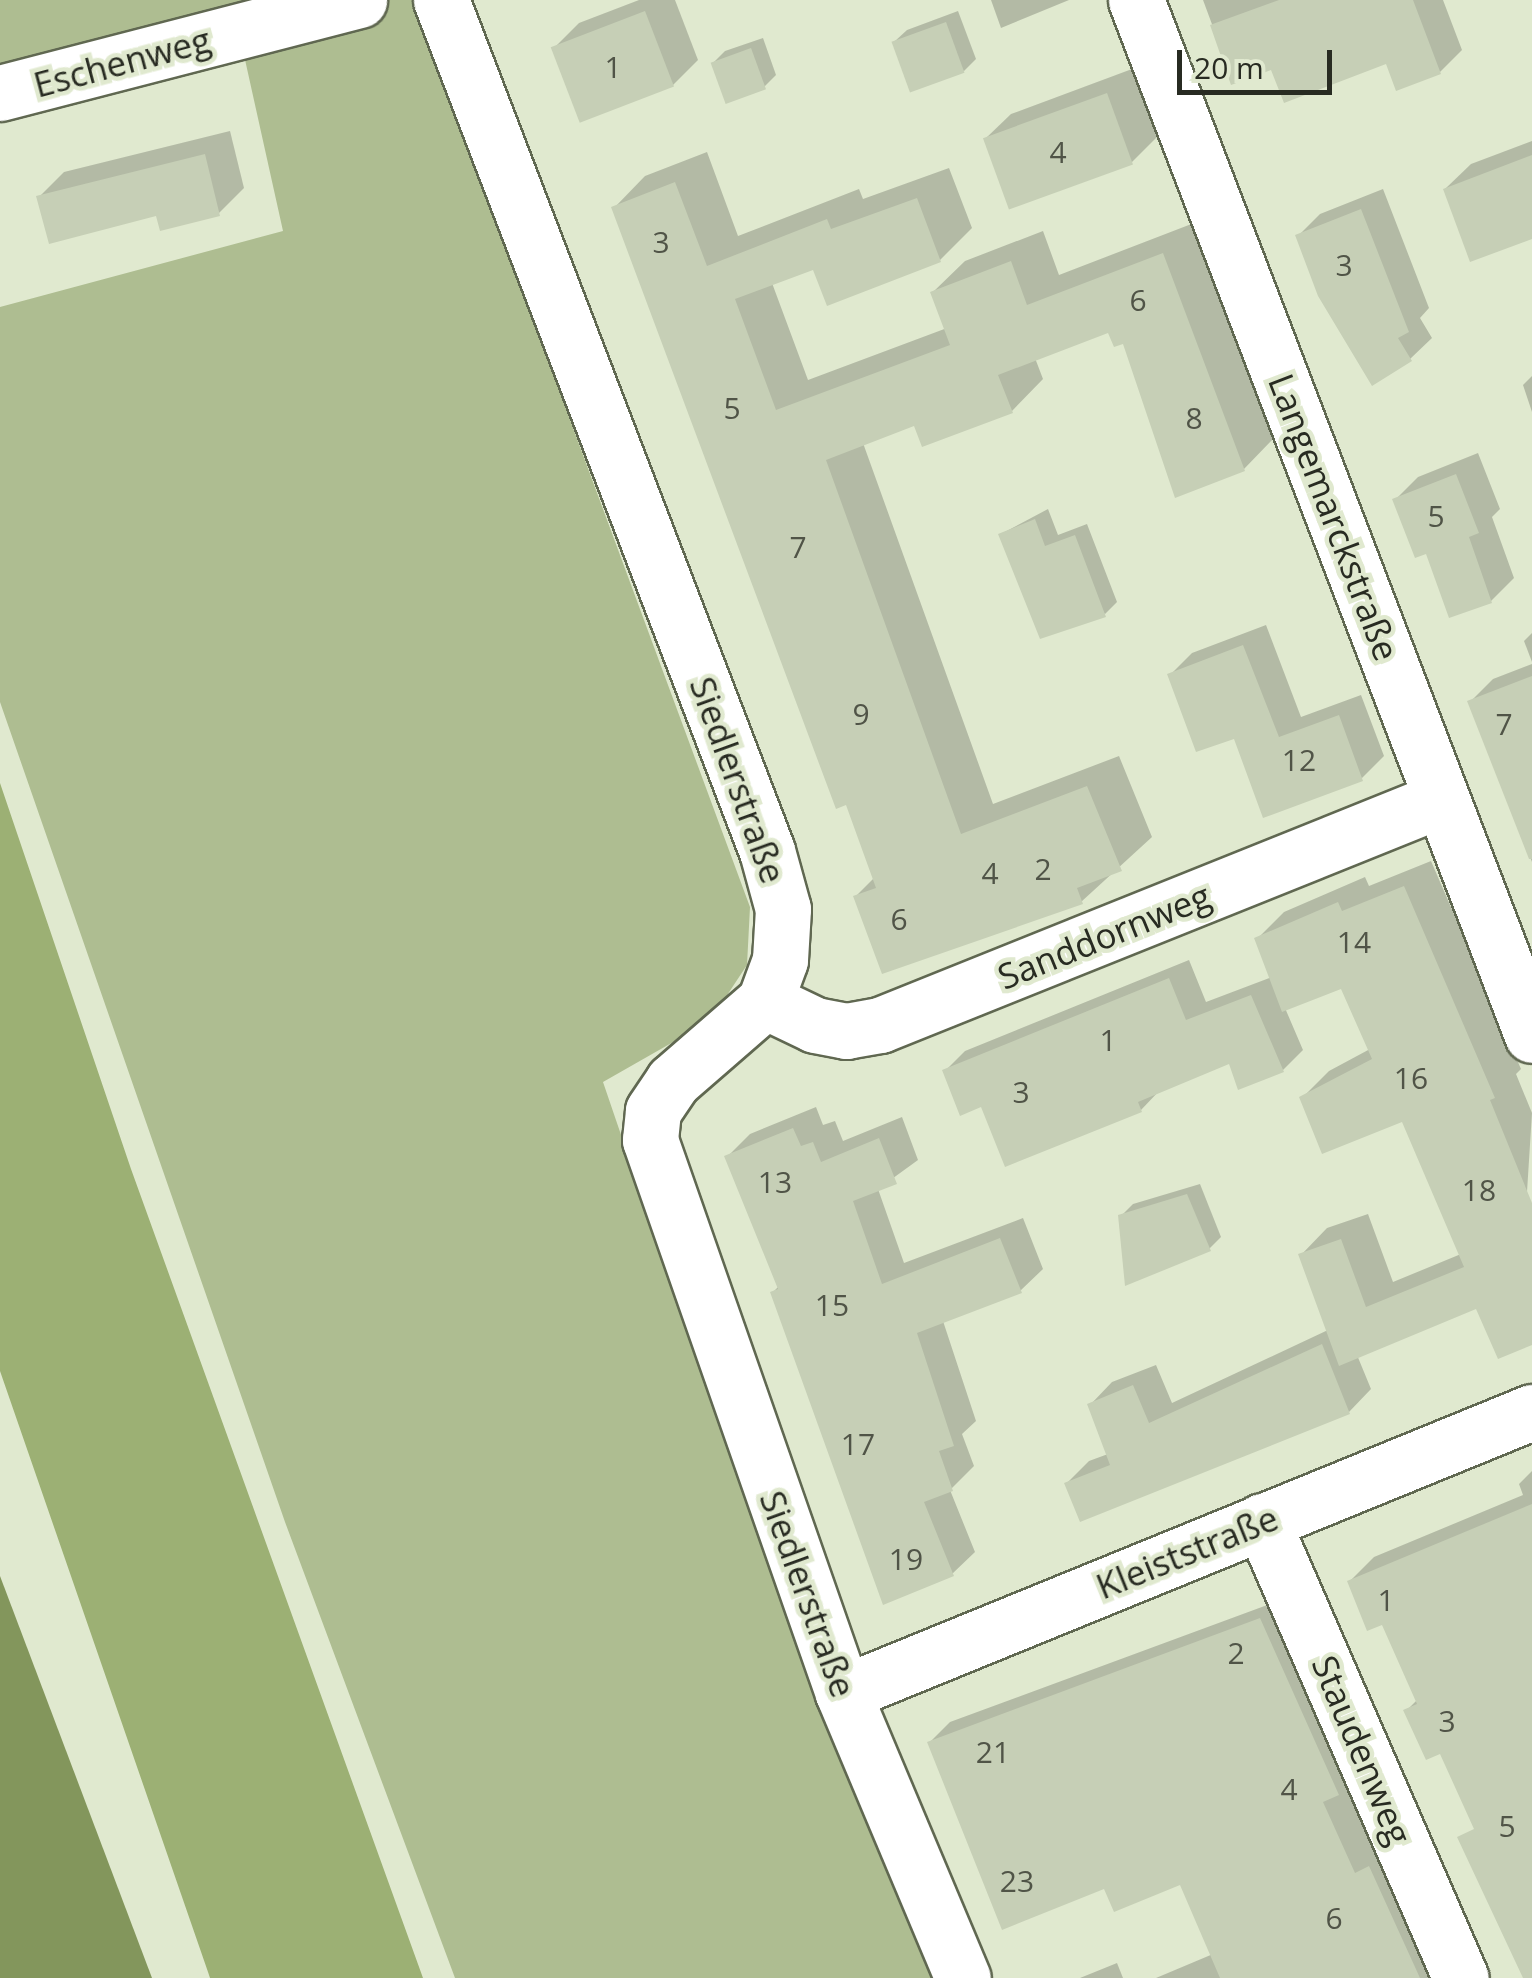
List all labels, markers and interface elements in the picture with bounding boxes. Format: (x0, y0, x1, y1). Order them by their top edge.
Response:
street label: Eschenweg (29, 18, 215, 106)
scale bar (1182, 30, 1337, 92)
text: 20 m (1194, 47, 1264, 88)
house number: 1 (604, 49, 622, 85)
house number: 4 (1049, 134, 1067, 170)
house number: 3 (652, 224, 670, 260)
house number: 3 (1335, 247, 1353, 283)
house number: 6 (1129, 282, 1147, 318)
street label: Langemarckstraße (1260, 368, 1408, 666)
house number: 5 (723, 390, 741, 426)
house number: 8 (1185, 400, 1203, 436)
house number: 5 (1427, 498, 1445, 534)
house number: 7 (789, 529, 807, 565)
street label: Siedlerstraße (681, 671, 795, 889)
house number: 9 (852, 696, 870, 732)
house number: 7 (1495, 706, 1513, 742)
house number: 12 (1282, 742, 1316, 778)
house number: 2 (1034, 851, 1052, 887)
house number: 4 (981, 855, 999, 891)
street label: Sanddornweg (992, 874, 1216, 998)
house number: 6 (890, 901, 908, 937)
house number: 14 (1337, 924, 1371, 960)
house number: 1 (1099, 1022, 1117, 1058)
house number: 16 (1394, 1060, 1428, 1096)
house number: 3 (1012, 1074, 1030, 1110)
house number: 13 (758, 1164, 792, 1200)
house number: 18 (1462, 1172, 1496, 1208)
house number: 15 (815, 1287, 849, 1323)
house number: 17 (841, 1426, 875, 1462)
street label: Siedlerstraße (751, 1485, 865, 1703)
street label: Kleiststraße (1090, 1497, 1284, 1607)
house number: 19 (889, 1541, 923, 1577)
house number: 1 (1377, 1582, 1395, 1618)
house number: 2 (1227, 1635, 1245, 1671)
street label: Staudenweg (1303, 1649, 1421, 1851)
house number: 3 (1438, 1703, 1456, 1739)
house number: 21 (976, 1734, 1010, 1770)
house number: 4 (1280, 1771, 1298, 1807)
house number: 5 (1498, 1808, 1516, 1844)
house number: 23 (1000, 1863, 1034, 1899)
house number: 6 (1325, 1900, 1343, 1936)

